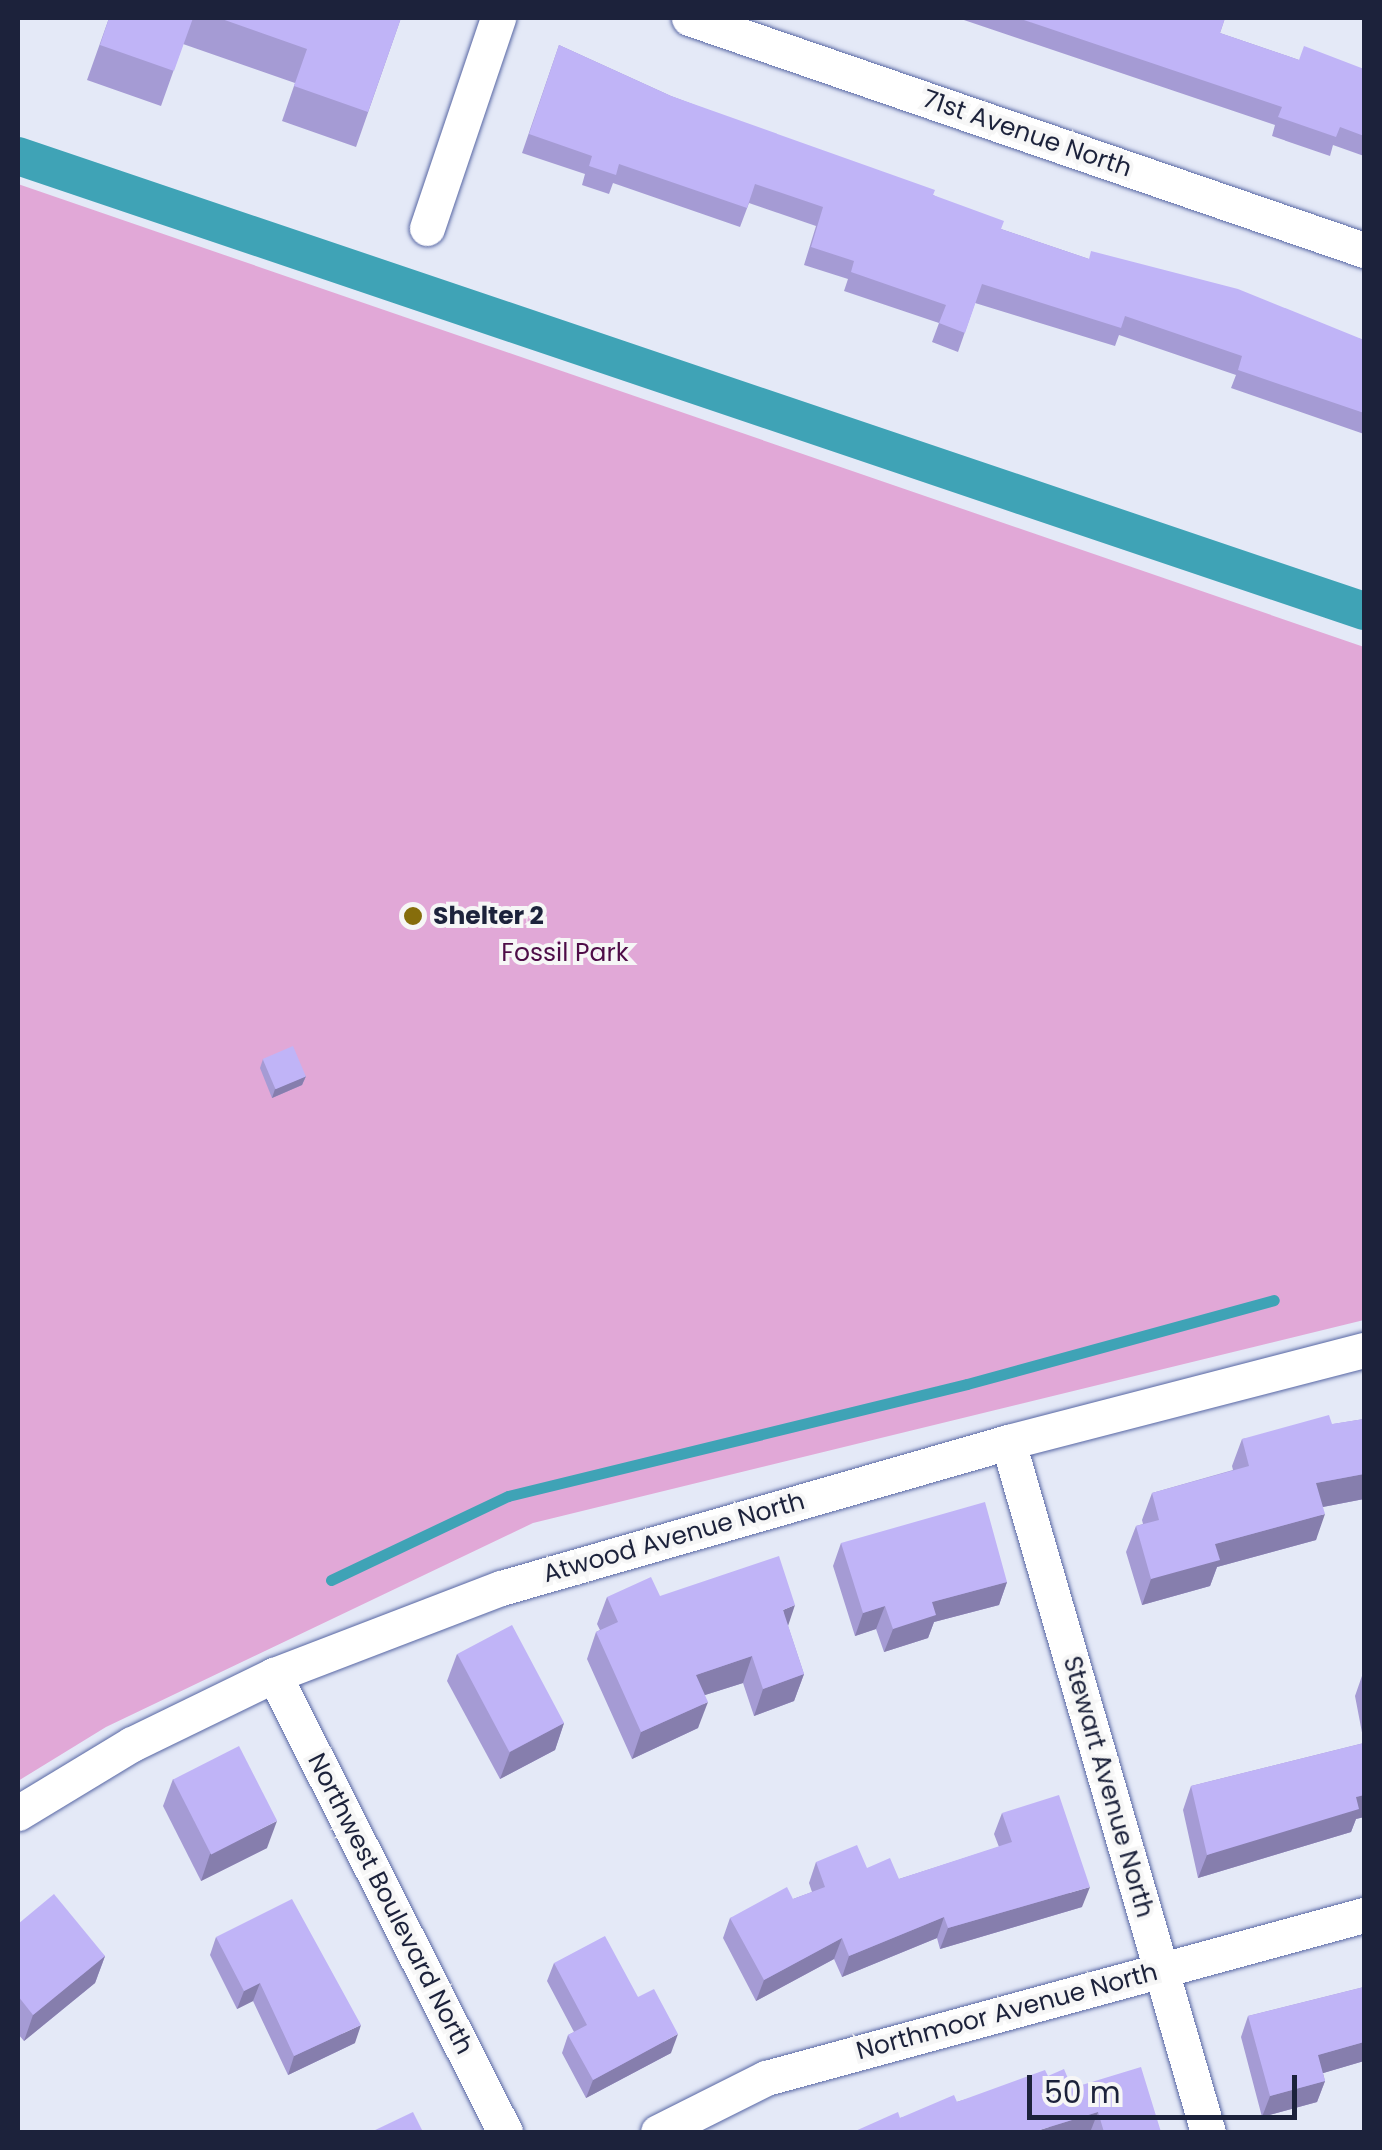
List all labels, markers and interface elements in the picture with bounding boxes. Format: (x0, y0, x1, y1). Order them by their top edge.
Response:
street label: 71st Avenue North (919, 84, 1135, 184)
place label: Shelter 2 (433, 901, 544, 931)
marker: Shelter 2 (402, 905, 424, 927)
park label: Fossil Park (501, 938, 629, 968)
street label: Atwood Avenue North (540, 1486, 808, 1590)
street label: Stewart Avenue North (1056, 1653, 1160, 1921)
street label: Northwest Boulevard North (301, 1749, 479, 2059)
street label: Northmoor Avenue North (853, 1957, 1161, 2067)
scale bar (1032, 2055, 1302, 2117)
text: 50 m (1044, 2071, 1121, 2114)

